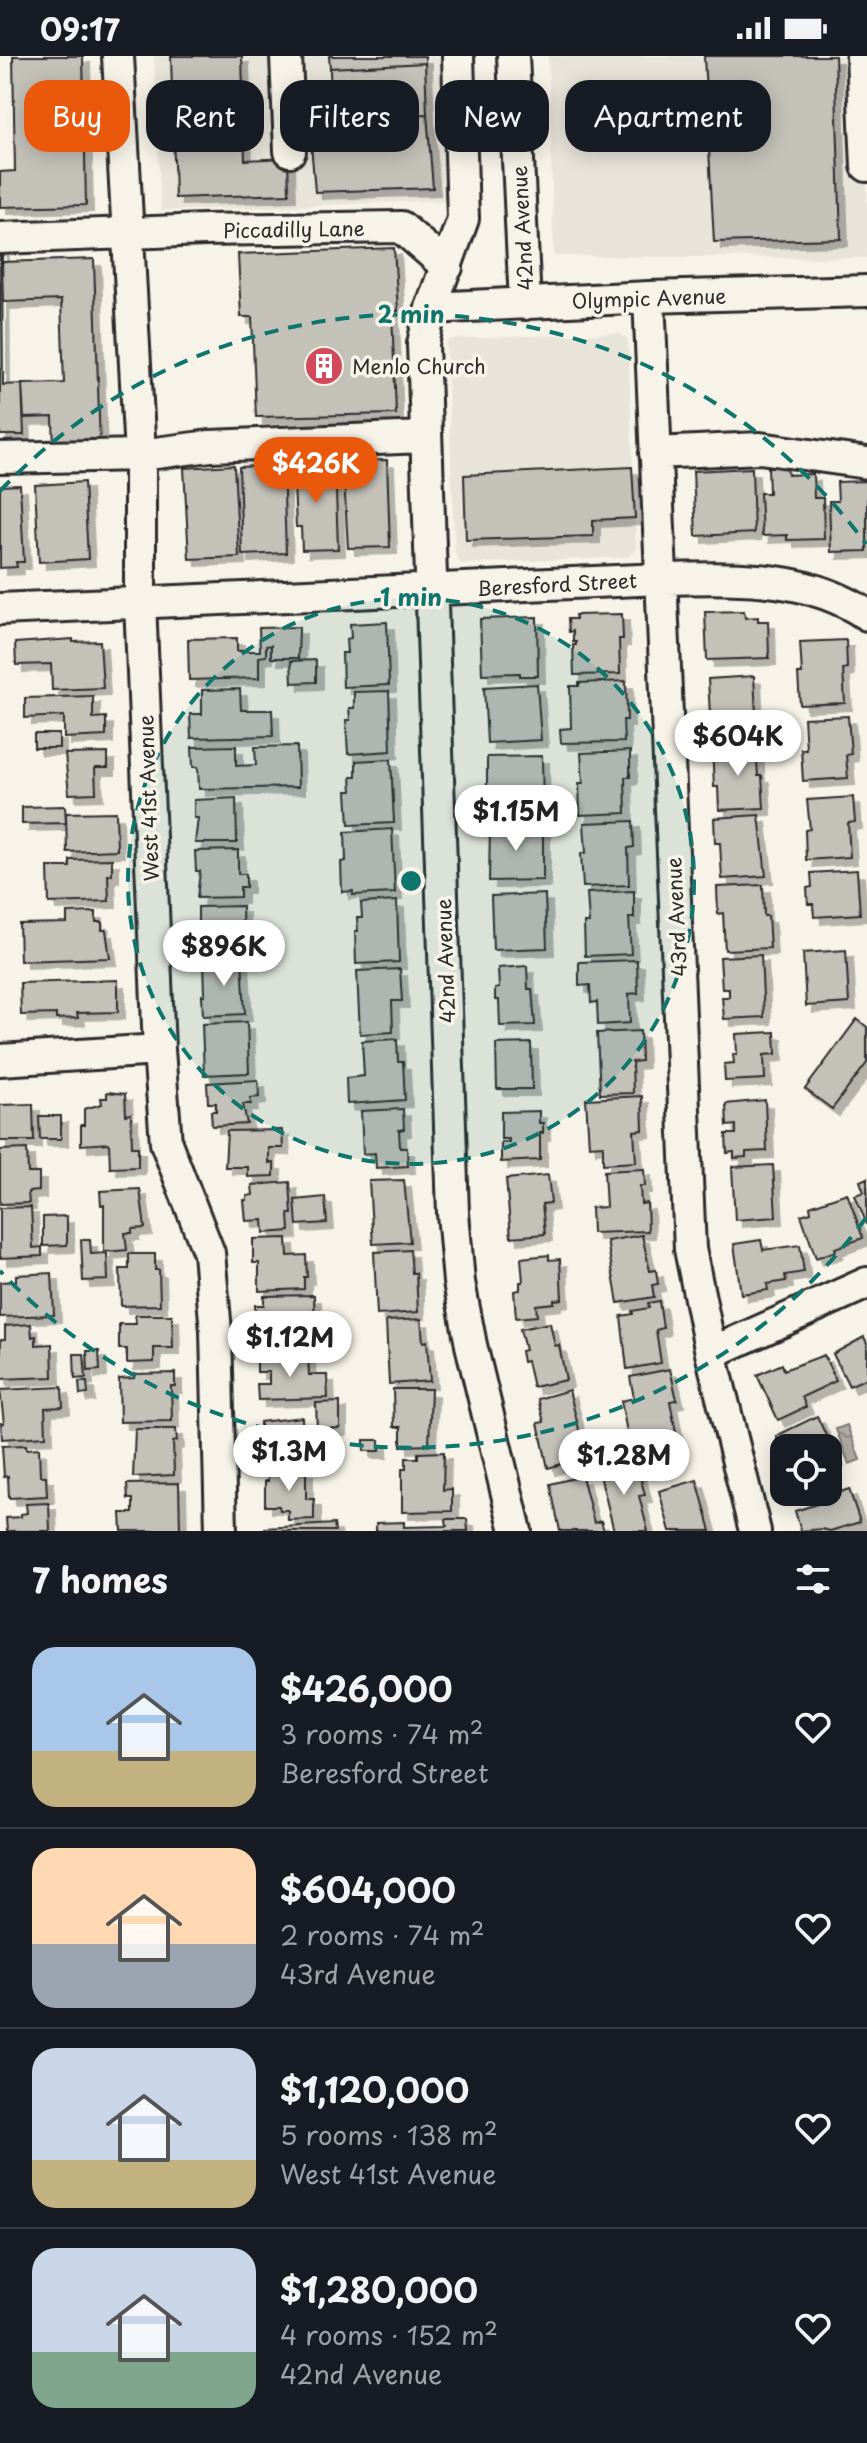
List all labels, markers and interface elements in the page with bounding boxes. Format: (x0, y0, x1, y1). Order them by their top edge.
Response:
text: 09:17 (40, 6, 120, 51)
chip: Buy (24, 80, 130, 152)
chip: Rent (146, 80, 264, 152)
chip: Filters (280, 80, 419, 152)
chip: New (435, 80, 549, 152)
chip: Apartment (565, 80, 771, 152)
street label: 42nd Avenue (504, 165, 540, 291)
street label: Piccadilly Lane (223, 213, 365, 245)
street label: Olympic Avenue (571, 280, 727, 316)
text: 2 min (377, 295, 445, 331)
building icon: Menlo Church (303, 345, 345, 387)
place label: Menlo Church (352, 351, 486, 381)
pin: $426K (260, 437, 372, 505)
text: $426K (272, 443, 360, 482)
street label: Beresford Street (476, 565, 638, 603)
text: 1 min (380, 578, 442, 614)
pin: $604K (682, 710, 794, 778)
street label: West 41st Avenue (130, 714, 166, 882)
text: $604K (692, 716, 784, 755)
pin: $1.15M (451, 785, 581, 853)
text: $1.15M (473, 791, 559, 830)
street label: 43rd Avenue (658, 856, 694, 978)
centre of rings (397, 867, 425, 895)
street label: 42nd Avenue (428, 898, 462, 1024)
pin: $896K (168, 920, 280, 988)
text: $896K (181, 926, 267, 965)
pin: $1.12M (225, 1311, 355, 1379)
text: $1.12M (246, 1317, 334, 1356)
pin: $1.3M (233, 1425, 345, 1493)
pin: $1.28M (559, 1429, 689, 1497)
text: $1.3M (251, 1431, 327, 1470)
map controls (770, 1434, 842, 1506)
button: locate (770, 1434, 842, 1506)
text: $1.28M (577, 1435, 671, 1474)
text: 7 homes (32, 1553, 168, 1605)
icon: filters (791, 1557, 835, 1601)
text: $426,000 (280, 1662, 453, 1714)
icon: home (96, 1679, 192, 1775)
icon: heart (791, 1705, 835, 1749)
text: 3 rooms · 74 m² (280, 1714, 484, 1753)
text: Beresford Street (280, 1753, 489, 1792)
text: $604,000 (280, 1863, 456, 1915)
icon: home (96, 1880, 192, 1976)
icon: heart (791, 1906, 835, 1950)
text: 2 rooms · 74 m² (280, 1915, 484, 1954)
text: 43rd Avenue (280, 1954, 436, 1993)
text: $1,120,000 (280, 2063, 469, 2115)
icon: home (96, 2080, 192, 2176)
icon: heart (791, 2106, 835, 2150)
text: 5 rooms · 138 m² (280, 2115, 498, 2154)
text: West 41st Avenue (280, 2154, 496, 2193)
text: $1,280,000 (280, 2263, 478, 2315)
icon: home (96, 2280, 192, 2376)
icon: heart (791, 2306, 835, 2350)
text: 4 rooms · 152 m² (280, 2315, 498, 2354)
text: 42nd Avenue (280, 2354, 442, 2393)

